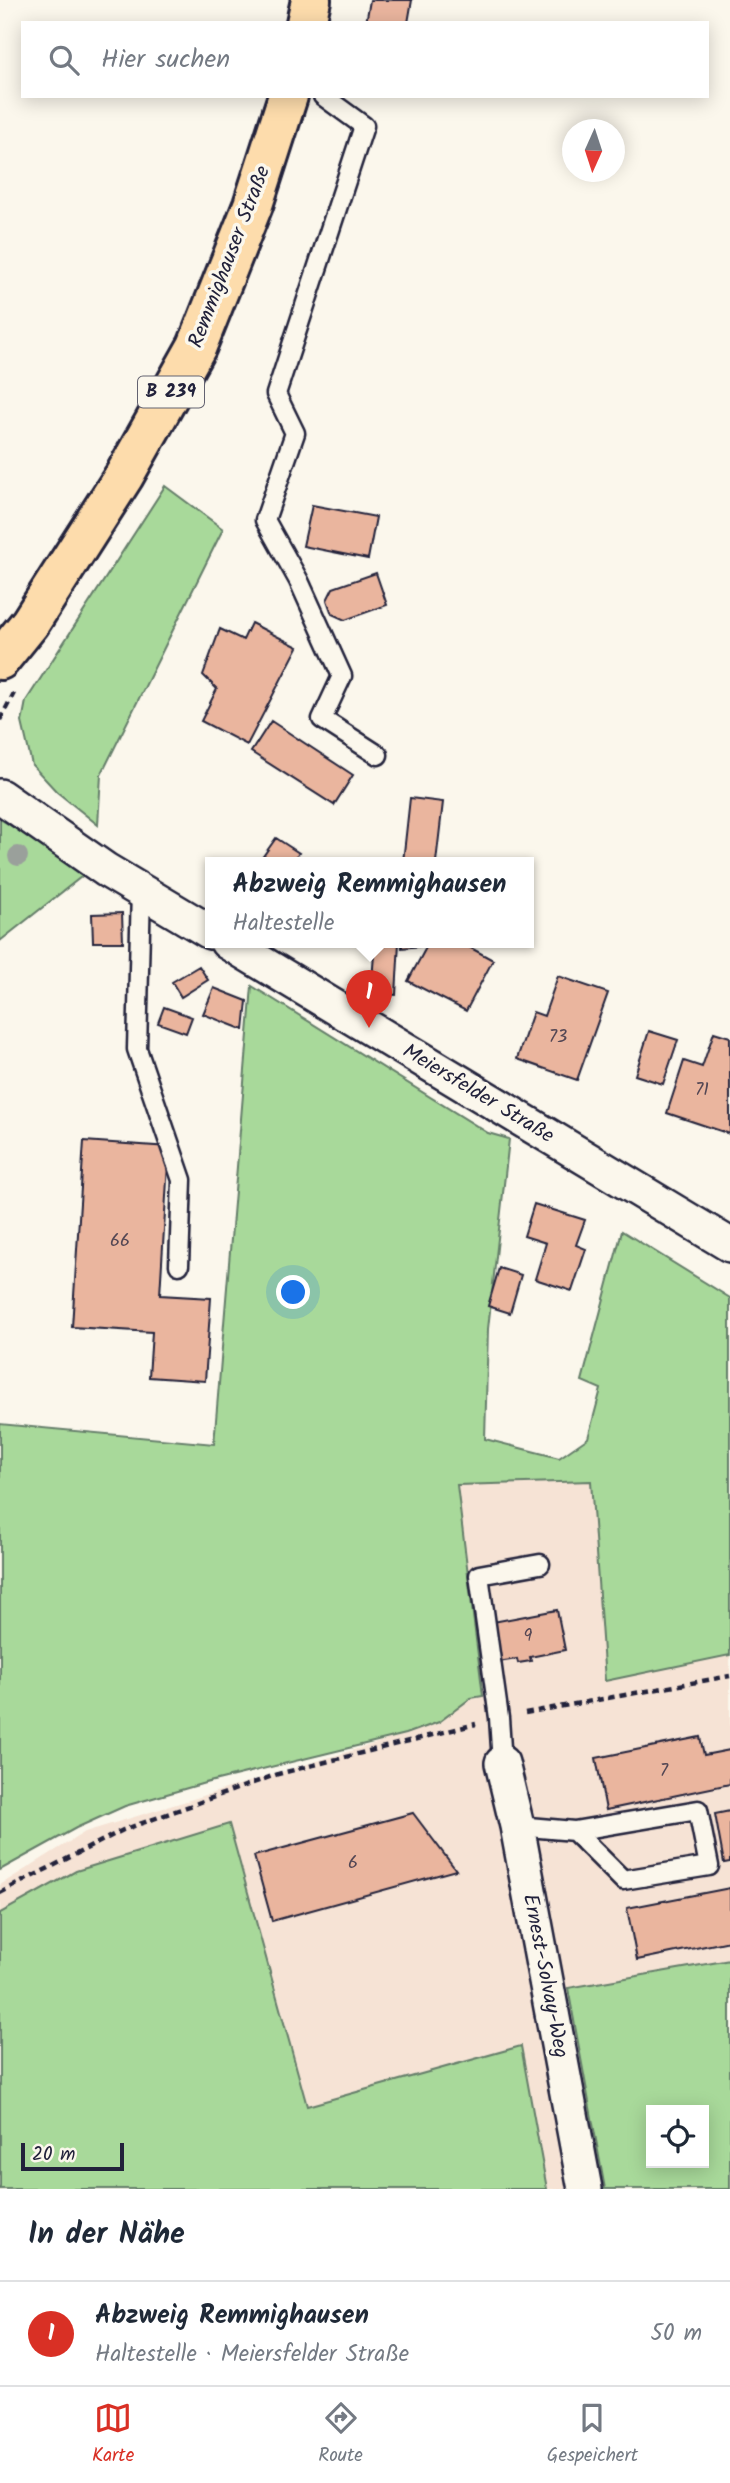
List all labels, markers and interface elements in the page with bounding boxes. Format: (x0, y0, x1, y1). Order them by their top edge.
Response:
search box (21, 21, 709, 98)
text: Hier suchen (101, 39, 230, 81)
icon: search (45, 41, 83, 79)
north arrow (562, 119, 625, 182)
street label: Remmighauser Straße (180, 161, 280, 353)
road number: B 239 (138, 376, 204, 408)
popup (205, 857, 534, 948)
text: Abzweig Remmighausen (233, 864, 506, 906)
text: Haltestelle (233, 906, 334, 942)
pin: 1 (346, 970, 392, 1028)
house number: 73 (549, 1023, 567, 1052)
street label: Meiersfelder Straße (396, 1036, 561, 1153)
house number: 71 (695, 1076, 709, 1105)
house number: 66 (110, 1227, 130, 1256)
your location (276, 1275, 310, 1309)
house number: 9 (524, 1622, 533, 1651)
house number: 7 (660, 1757, 669, 1786)
house number: 6 (348, 1849, 358, 1878)
street label: Ernest-Solvay-Weg (513, 1891, 577, 2061)
map controls (646, 2105, 709, 2168)
button: locate (646, 2105, 709, 2168)
scale bar (21, 2140, 124, 2172)
text: 20 m (32, 2140, 75, 2170)
text: In der Nähe (28, 2211, 185, 2259)
text: Abzweig Remmighausen (95, 2295, 369, 2337)
text: 1 (48, 2316, 54, 2352)
text: 50 m (651, 2316, 702, 2352)
text: Haltestelle · Meiersfelder Straße (95, 2337, 409, 2373)
tab: Karte (92, 2399, 134, 2471)
tab: Route (318, 2399, 363, 2471)
tab: Gespeichert (547, 2399, 638, 2471)

